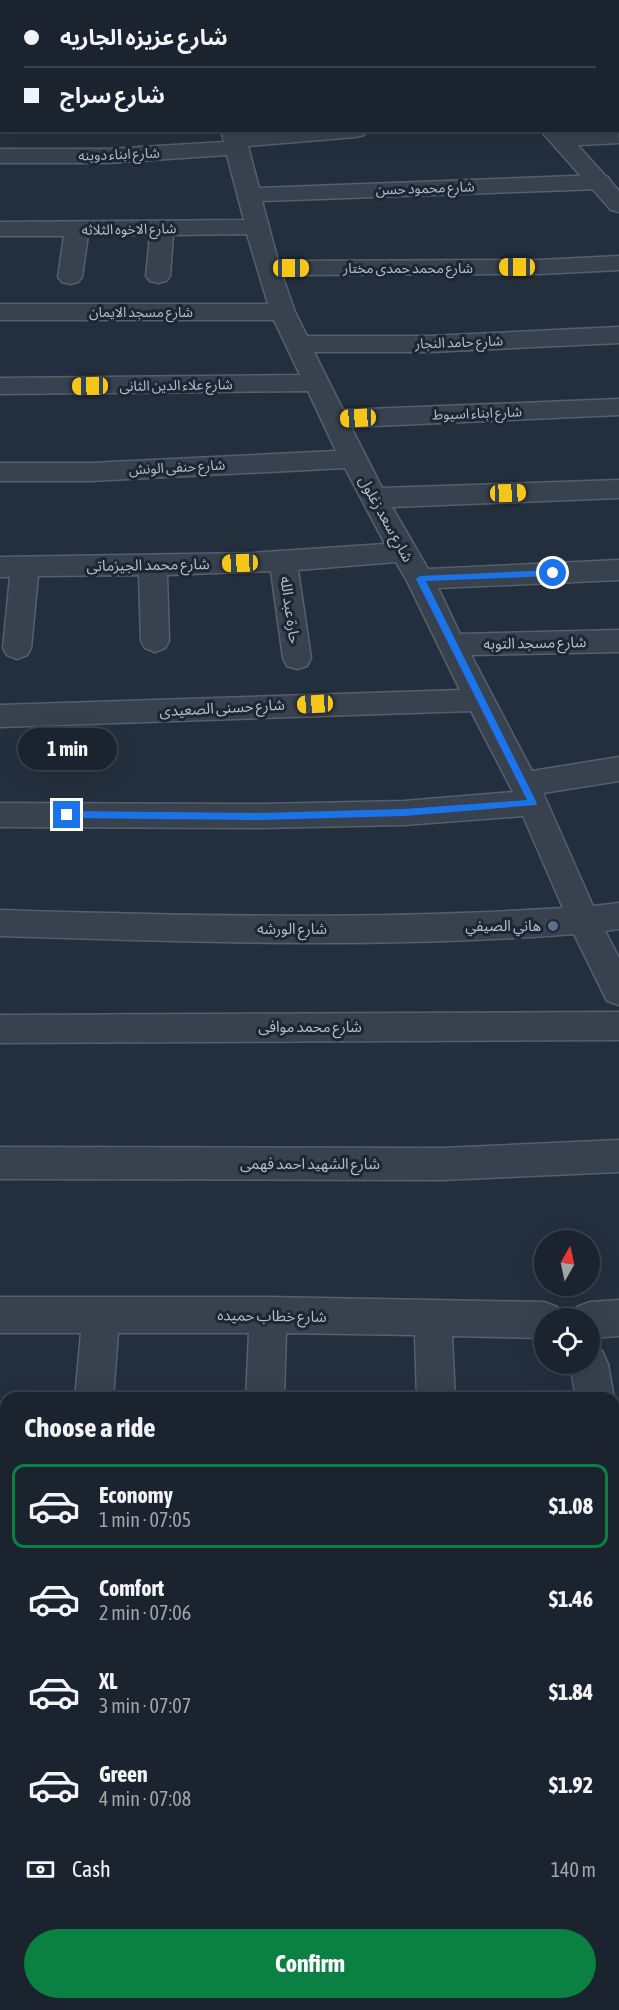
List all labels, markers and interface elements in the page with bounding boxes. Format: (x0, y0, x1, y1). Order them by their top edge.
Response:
text: شارع عزيزه الجاريه (60, 24, 228, 50)
text: شارع سراج (60, 82, 165, 108)
street label: شارع ابناء دوينه (78, 145, 160, 166)
street label: شارع محمود حسن (375, 178, 475, 201)
street label: شارع الاخوه الثلاثه (82, 220, 177, 241)
car (499, 258, 535, 276)
car (273, 259, 309, 277)
street label: شارع محمد حمدى مختار (342, 260, 473, 279)
street label: شارع مسجد الايمان (89, 304, 193, 323)
street label: شارع حامد النجار (414, 332, 503, 355)
street label: شارع علاء الدين الثانى (119, 376, 233, 397)
car (72, 377, 108, 395)
street label: شارع ابناء اسيوط (432, 403, 522, 426)
car (340, 408, 376, 428)
street label: شارع حنفى الونش (128, 456, 226, 481)
street label: شارع سعد زغلول (352, 473, 417, 567)
car (490, 483, 526, 503)
car (222, 553, 258, 573)
street label: شارع محمد الجيزماتى (86, 555, 210, 578)
route start (539, 559, 566, 586)
street label: حارة عبد الله (276, 575, 304, 645)
street label: شارع مسجد التوبه (483, 633, 587, 656)
car (297, 694, 333, 714)
street label: شارع حسنى الصعيدى (159, 696, 286, 723)
callout: 1 min (17, 728, 116, 770)
text: 1 min (47, 737, 88, 760)
route end (53, 801, 80, 828)
place label: هاني الصيفي (465, 917, 541, 937)
marker: هاني الصيفي (546, 919, 560, 933)
street label: شارع الورشه (257, 920, 327, 941)
street label: شارع محمد موافى (258, 1018, 362, 1039)
street label: شارع الشهيد احمد فهمى (240, 1155, 380, 1176)
north arrow (534, 1230, 600, 1296)
map controls (534, 1230, 600, 1374)
street label: شارع خطاب حميده (217, 1306, 327, 1329)
button: locate (534, 1308, 600, 1374)
text: Choose a ride (24, 1412, 156, 1443)
icon: car (27, 1479, 81, 1533)
text: Economy (99, 1482, 173, 1508)
text: $1.08 (549, 1493, 593, 1519)
text: 1 min · 07:05 (99, 1508, 191, 1531)
icon: car (27, 1572, 81, 1626)
text: Comfort (99, 1575, 164, 1601)
text: $1.46 (549, 1586, 593, 1612)
text: 2 min · 07:06 (99, 1601, 191, 1624)
icon: car (27, 1665, 81, 1719)
text: XL (99, 1668, 117, 1694)
text: $1.84 (549, 1679, 593, 1705)
text: 3 min · 07:07 (99, 1694, 191, 1717)
icon: car (27, 1758, 81, 1812)
text: Green (99, 1761, 148, 1787)
text: $1.92 (549, 1772, 593, 1798)
text: 4 min · 07:08 (99, 1787, 191, 1810)
icon: cash (24, 1853, 57, 1886)
text: Cash (72, 1856, 111, 1882)
text: 140 m (551, 1858, 596, 1881)
button: Confirm (24, 1929, 596, 1998)

